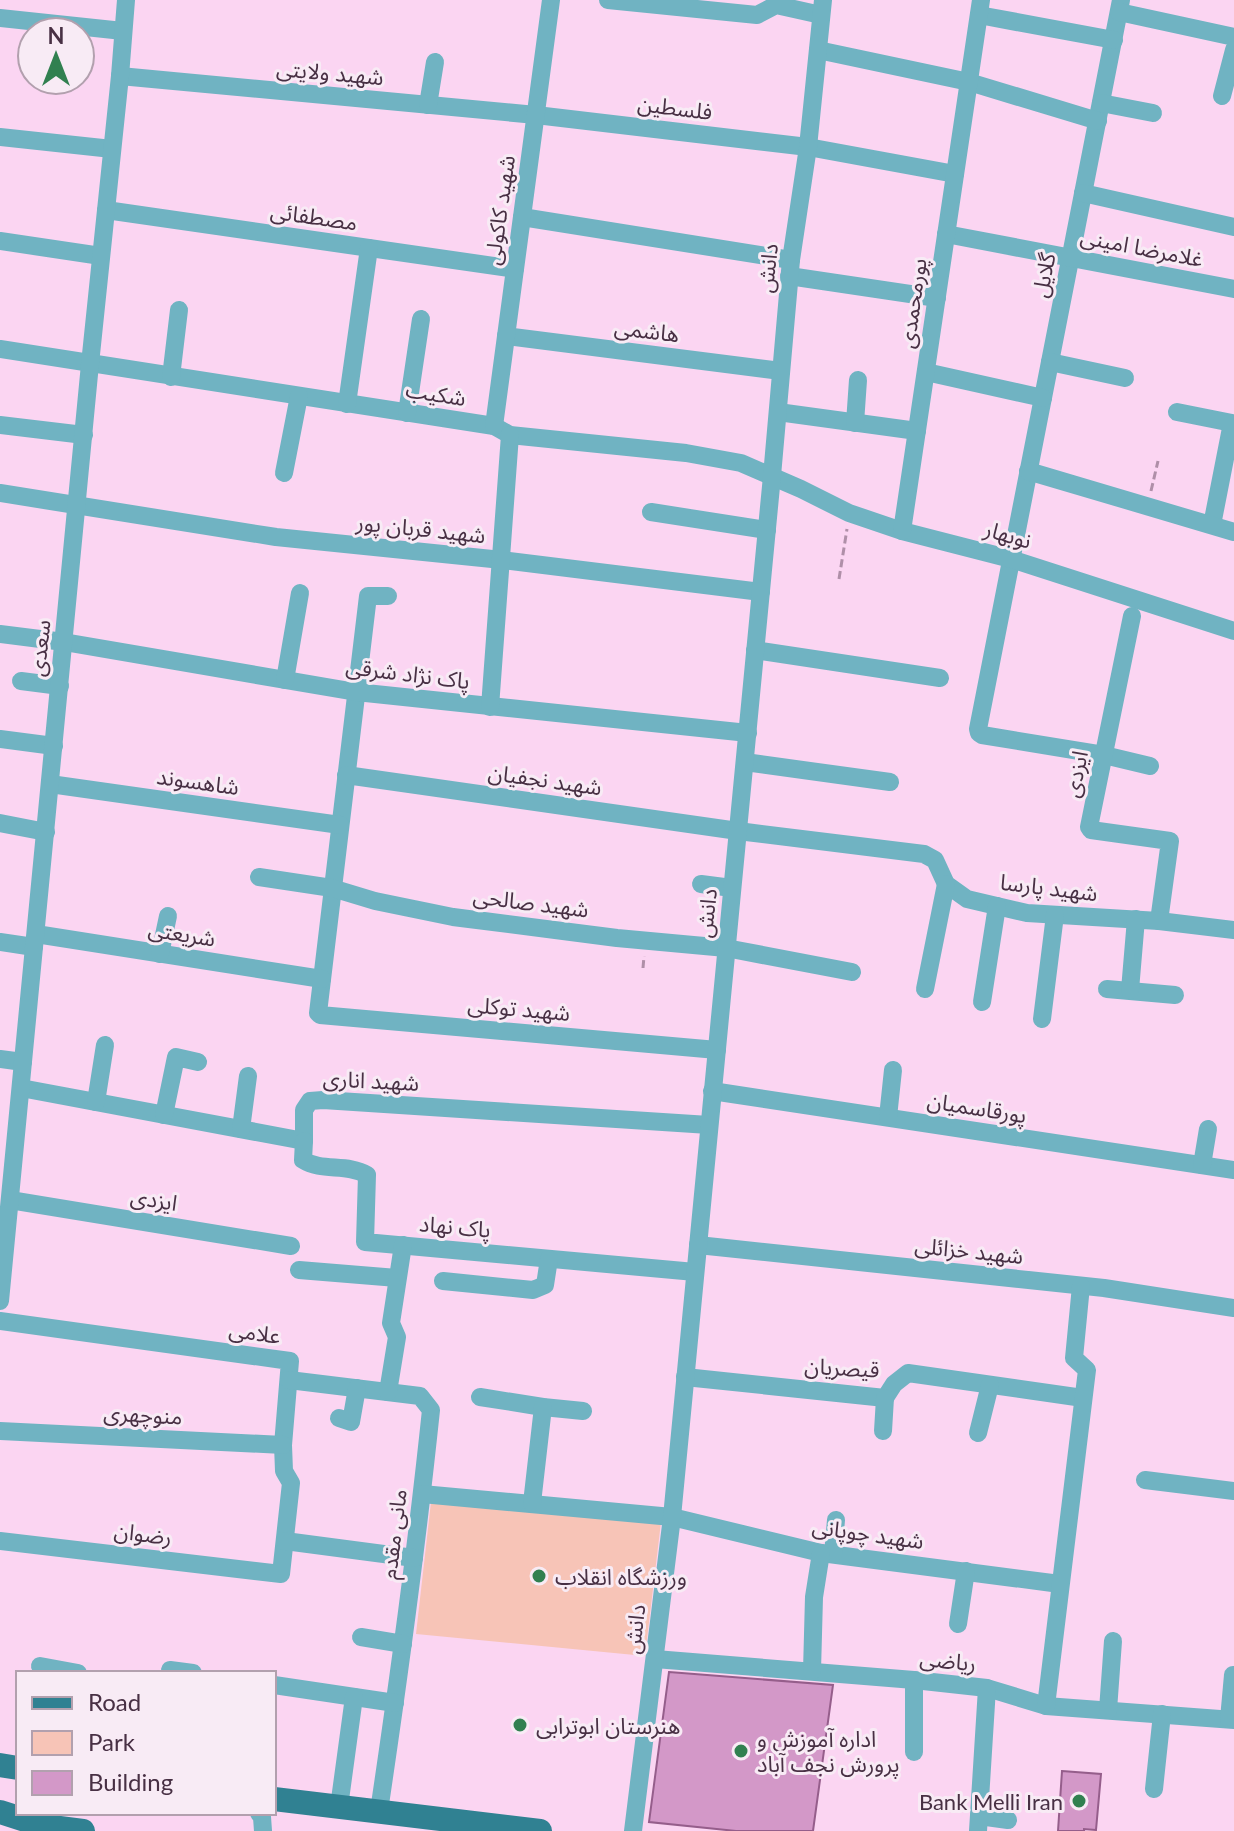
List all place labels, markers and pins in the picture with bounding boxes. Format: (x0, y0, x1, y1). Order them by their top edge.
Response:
place label: ورزشگاه انقلاب (555, 1563, 687, 1591)
marker: ورزشگاه انقلاب (530, 1567, 548, 1585)
place label: هنرستان ابوترابی (536, 1712, 680, 1739)
marker: هنرستان ابوترابی (511, 1716, 529, 1734)
place label: اداره آموزش و پرورش نجف آباد (757, 1725, 899, 1779)
marker: اداره آموزش و پرورش نجف آباد (732, 1742, 750, 1760)
place label: Bank Melli Iran (919, 1788, 1063, 1815)
marker: Bank Melli Iran (1070, 1792, 1088, 1810)

